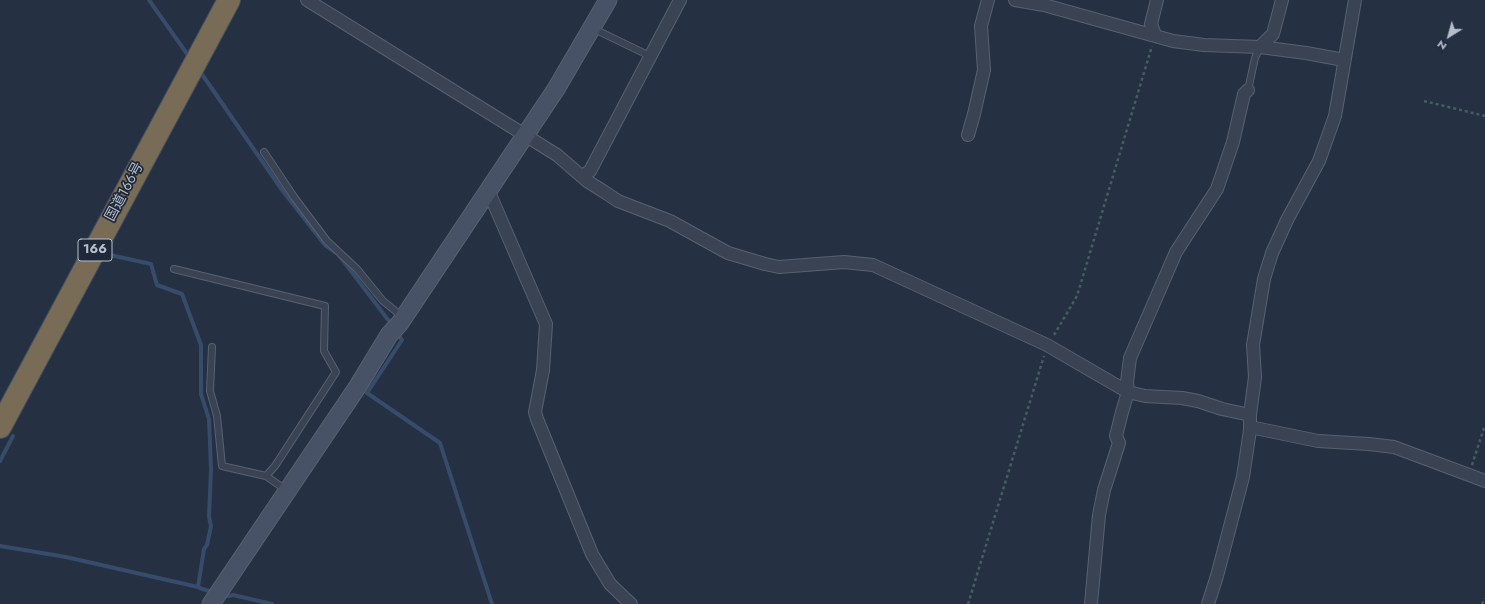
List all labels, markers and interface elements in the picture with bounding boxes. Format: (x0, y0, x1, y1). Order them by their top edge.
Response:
north arrow (1429, 16, 1469, 56)
text: N (1433, 37, 1450, 55)
street label: 国道166号 (102, 160, 148, 224)
road number: 166 (78, 239, 112, 261)

